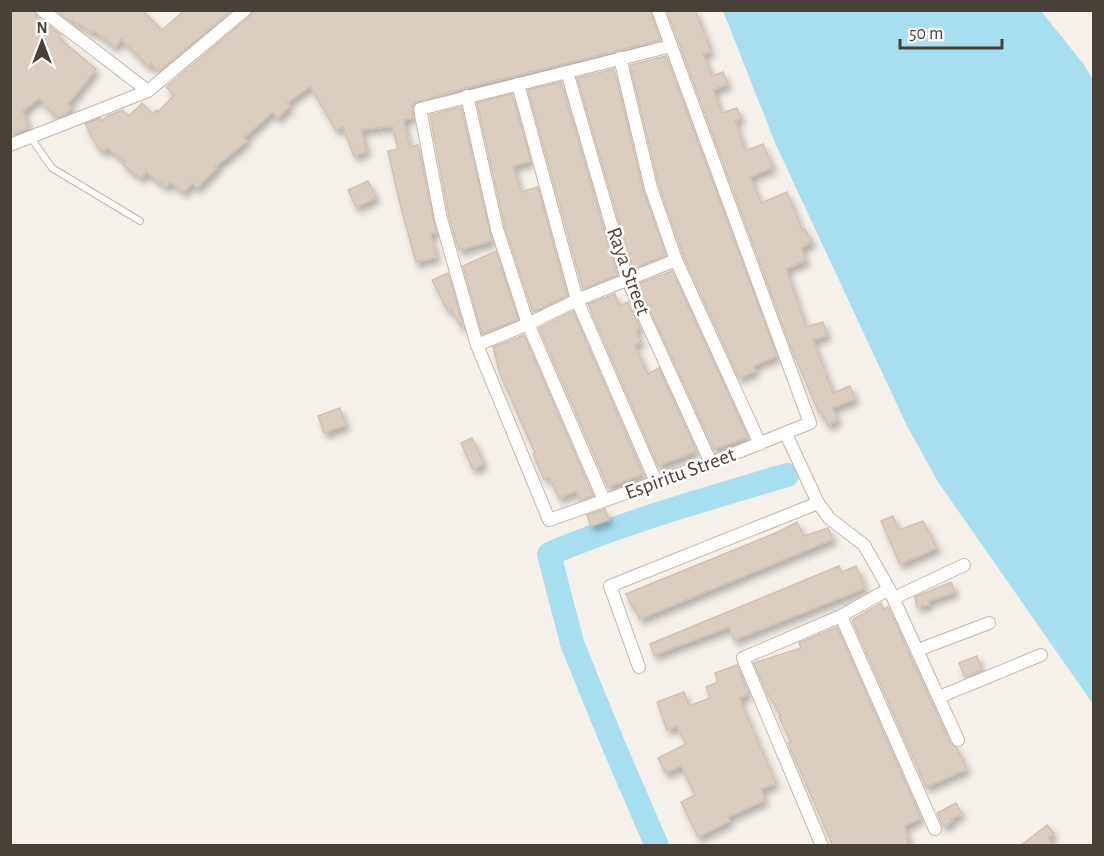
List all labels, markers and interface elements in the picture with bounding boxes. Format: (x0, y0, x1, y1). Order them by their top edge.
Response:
north arrow (12, 12, 72, 72)
scale bar (900, 12, 1002, 50)
text: N (36, 20, 48, 36)
text: 50 m (909, 25, 943, 43)
street label: Raya Street (603, 224, 654, 318)
street label: Espiritu Street (622, 444, 738, 503)

